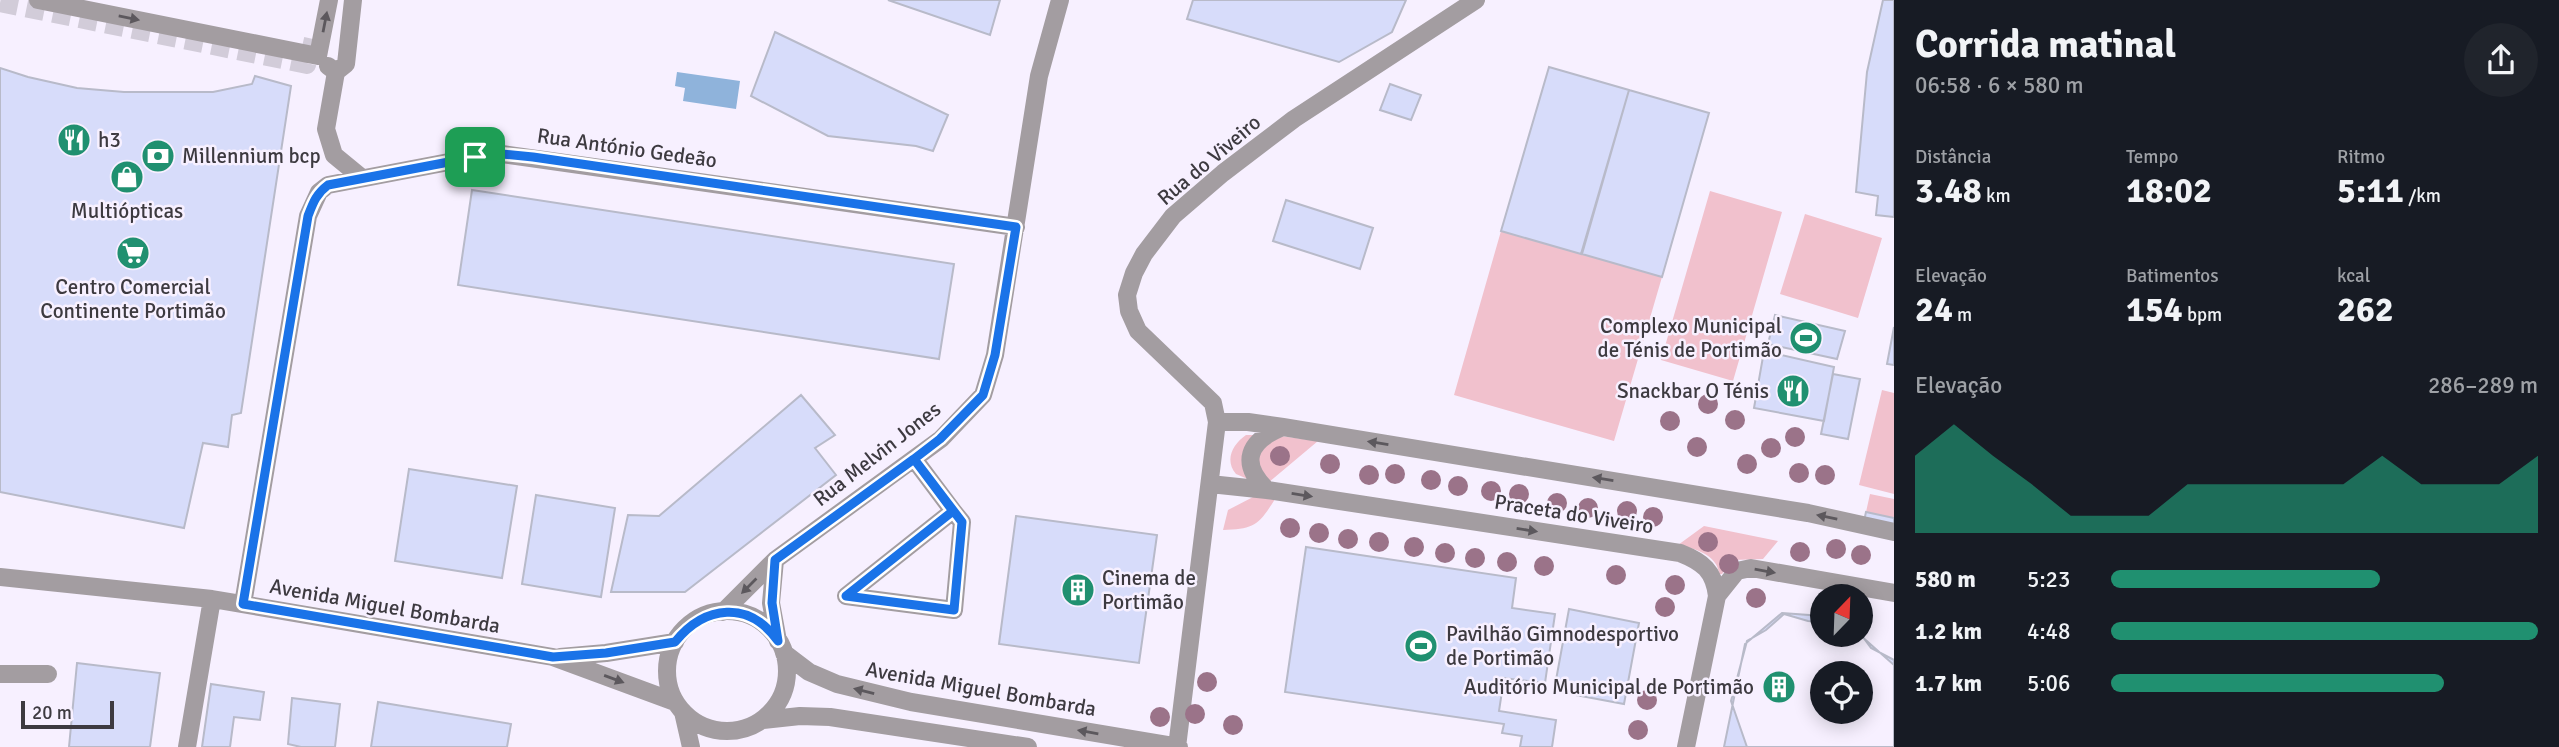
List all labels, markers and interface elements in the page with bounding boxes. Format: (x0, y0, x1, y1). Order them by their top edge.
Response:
one-way arrow (319, 11, 330, 33)
one-way arrow (118, 13, 140, 24)
text: Corrida matinal (1915, 21, 2176, 68)
button: share (2464, 23, 2538, 97)
text: 06:58 · 6 × 580 m (1915, 71, 2084, 100)
street label: Rua do Viveiro (1152, 109, 1266, 211)
restaurant icon: h3 (55, 121, 93, 159)
street label: Rua António Gedeão (536, 123, 718, 173)
place label: h3 (98, 127, 121, 153)
pin (445, 127, 505, 187)
bank icon: Millennium bcp (139, 137, 177, 175)
icon: arrive (456, 138, 494, 176)
place label: Millennium bcp (182, 143, 321, 169)
text: Distância (1915, 145, 1991, 169)
text: Tempo (2126, 145, 2178, 169)
text: Ritmo (2337, 145, 2385, 169)
shop icon: Multiópticas (108, 158, 146, 196)
text: 3.48 (1915, 169, 1982, 212)
text: 18:02 (2126, 169, 2212, 212)
text: 5:11 (2337, 169, 2404, 212)
text: km (1982, 184, 2011, 208)
text: /km (2404, 184, 2441, 208)
place label: Multiópticas (71, 198, 183, 224)
supermarket icon: Centro Comercial Continente Portimão (114, 234, 152, 272)
text: Elevação (1915, 264, 1987, 288)
text: Batimentos (2126, 264, 2219, 288)
text: kcal (2337, 264, 2370, 288)
place label: Centro Comercial Continente Portimão (40, 274, 226, 324)
text: 24 (1915, 288, 1953, 331)
text: 154 (2126, 288, 2183, 331)
text: 262 (2337, 288, 2394, 331)
text: m (1953, 303, 1972, 327)
text: bpm (2183, 303, 2222, 327)
place label: Complexo Municipal de Ténis de Portimão (1598, 313, 1782, 363)
sports icon: Complexo Municipal de Ténis de Portimão (1787, 319, 1825, 357)
text: Elevação (1915, 371, 2002, 400)
text: 286–289 m (2428, 371, 2538, 400)
restaurant icon: Snackbar O Ténis (1774, 372, 1812, 410)
place label: Snackbar O Ténis (1617, 378, 1769, 404)
street label: Rua Melvin Jones (808, 396, 946, 512)
one-way arrow (1367, 437, 1389, 448)
one-way arrow (1592, 473, 1614, 484)
street label: Praceta do Viveiro (1493, 489, 1655, 539)
one-way arrow (1292, 490, 1314, 501)
one-way arrow (1816, 512, 1838, 523)
one-way arrow (1516, 525, 1538, 536)
place label: Cinema de Portimão (1102, 565, 1196, 615)
one-way arrow (1754, 565, 1776, 576)
text: 580 m (1915, 565, 1976, 594)
text: 5:23 (2027, 565, 2070, 594)
building icon: Cinema de Portimão (1059, 571, 1097, 609)
street label: Avenida Miguel Bombarda (268, 573, 502, 639)
one-way arrow (741, 578, 758, 595)
north arrow (1810, 584, 1872, 648)
map controls (1810, 584, 1873, 724)
text: 1.2 km (1915, 617, 1982, 646)
text: 4:48 (2027, 617, 2070, 646)
place label: Pavilhão Gimnodesportivo de Portimão (1446, 621, 1679, 671)
sports icon: Pavilhão Gimnodesportivo de Portimão (1402, 627, 1440, 665)
street label: Avenida Miguel Bombarda (864, 656, 1098, 722)
button: locate (1810, 661, 1873, 724)
building icon: Auditório Municipal de Portimão (1760, 668, 1798, 706)
text: 1.7 km (1915, 669, 1982, 698)
text: 5:06 (2027, 669, 2070, 698)
one-way arrow (604, 674, 625, 685)
place label: Auditório Municipal de Portimão (1464, 674, 1754, 700)
one-way arrow (853, 685, 875, 696)
scale bar (21, 698, 114, 730)
text: 20 m (32, 701, 72, 725)
one-way arrow (1077, 726, 1099, 737)

